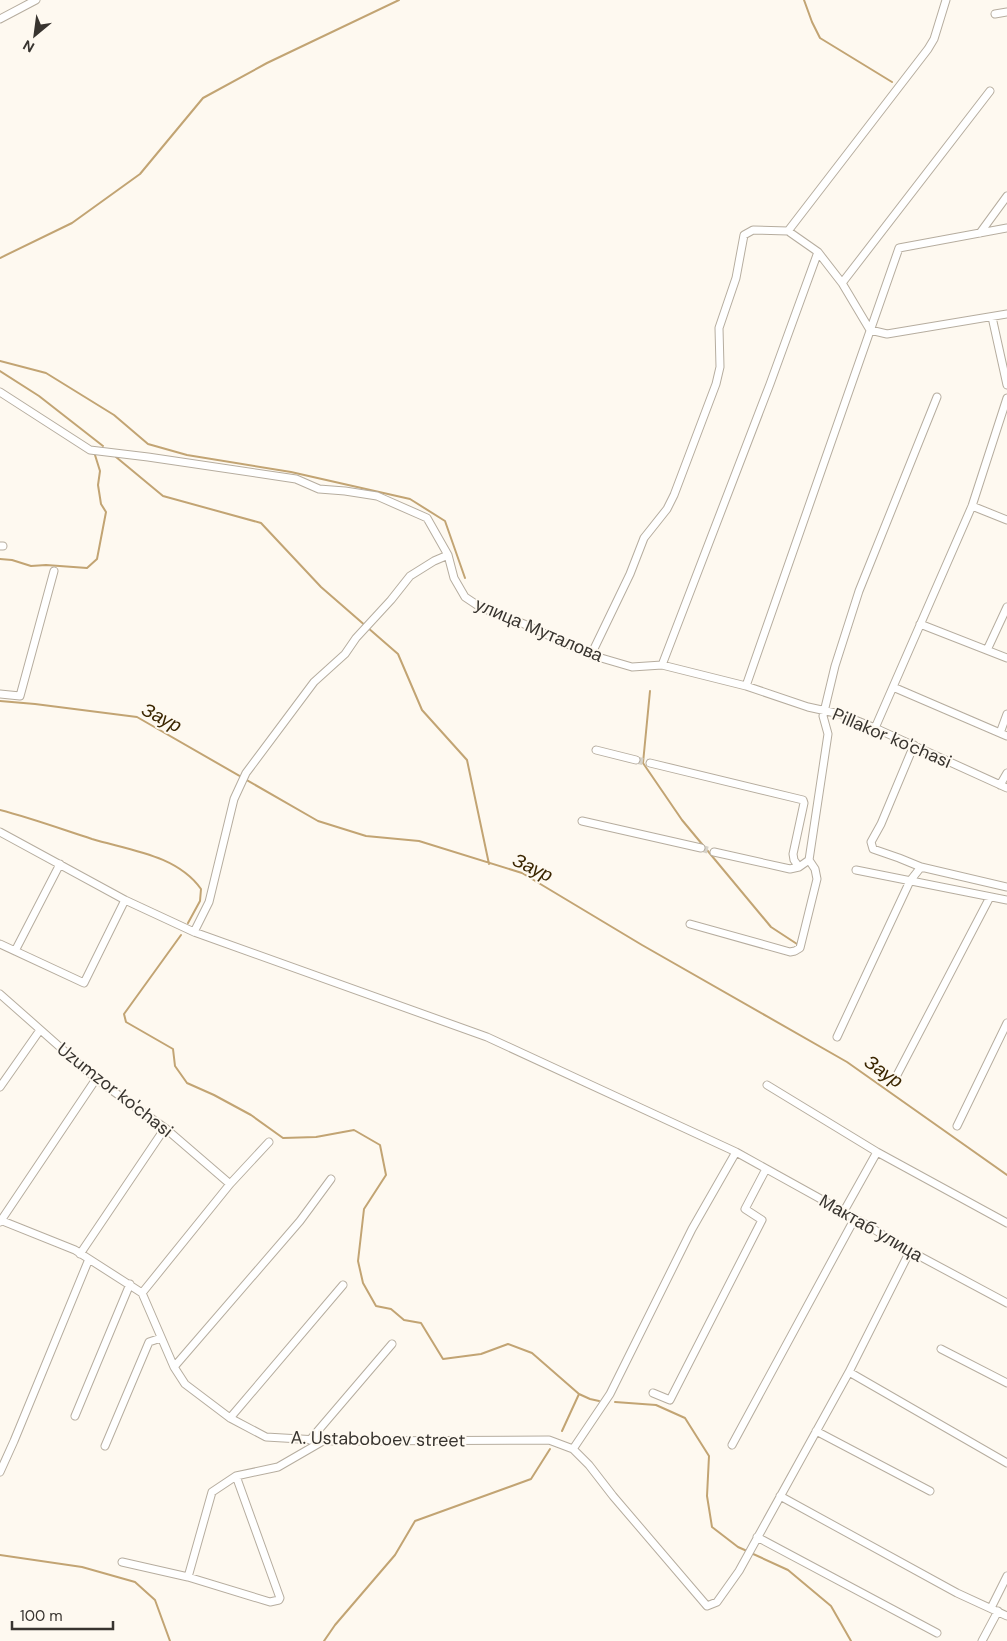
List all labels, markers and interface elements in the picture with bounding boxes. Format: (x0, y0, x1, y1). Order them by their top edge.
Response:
north arrow (10, 10, 60, 60)
text: N (20, 36, 38, 57)
street label: улица Муталова (471, 592, 607, 668)
water label: Заур (138, 697, 186, 738)
street label: Pillakor ko'chasi (829, 702, 955, 774)
water label: Заур (509, 847, 557, 888)
street label: Uzumzor ko'chasi (52, 1037, 178, 1143)
water label: Заур (859, 1049, 908, 1094)
street label: Мактаб улица (815, 1189, 928, 1268)
street label: A. Ustaboboev street (290, 1425, 466, 1453)
scale bar (12, 1598, 114, 1630)
text: 100 m (20, 1606, 63, 1626)

